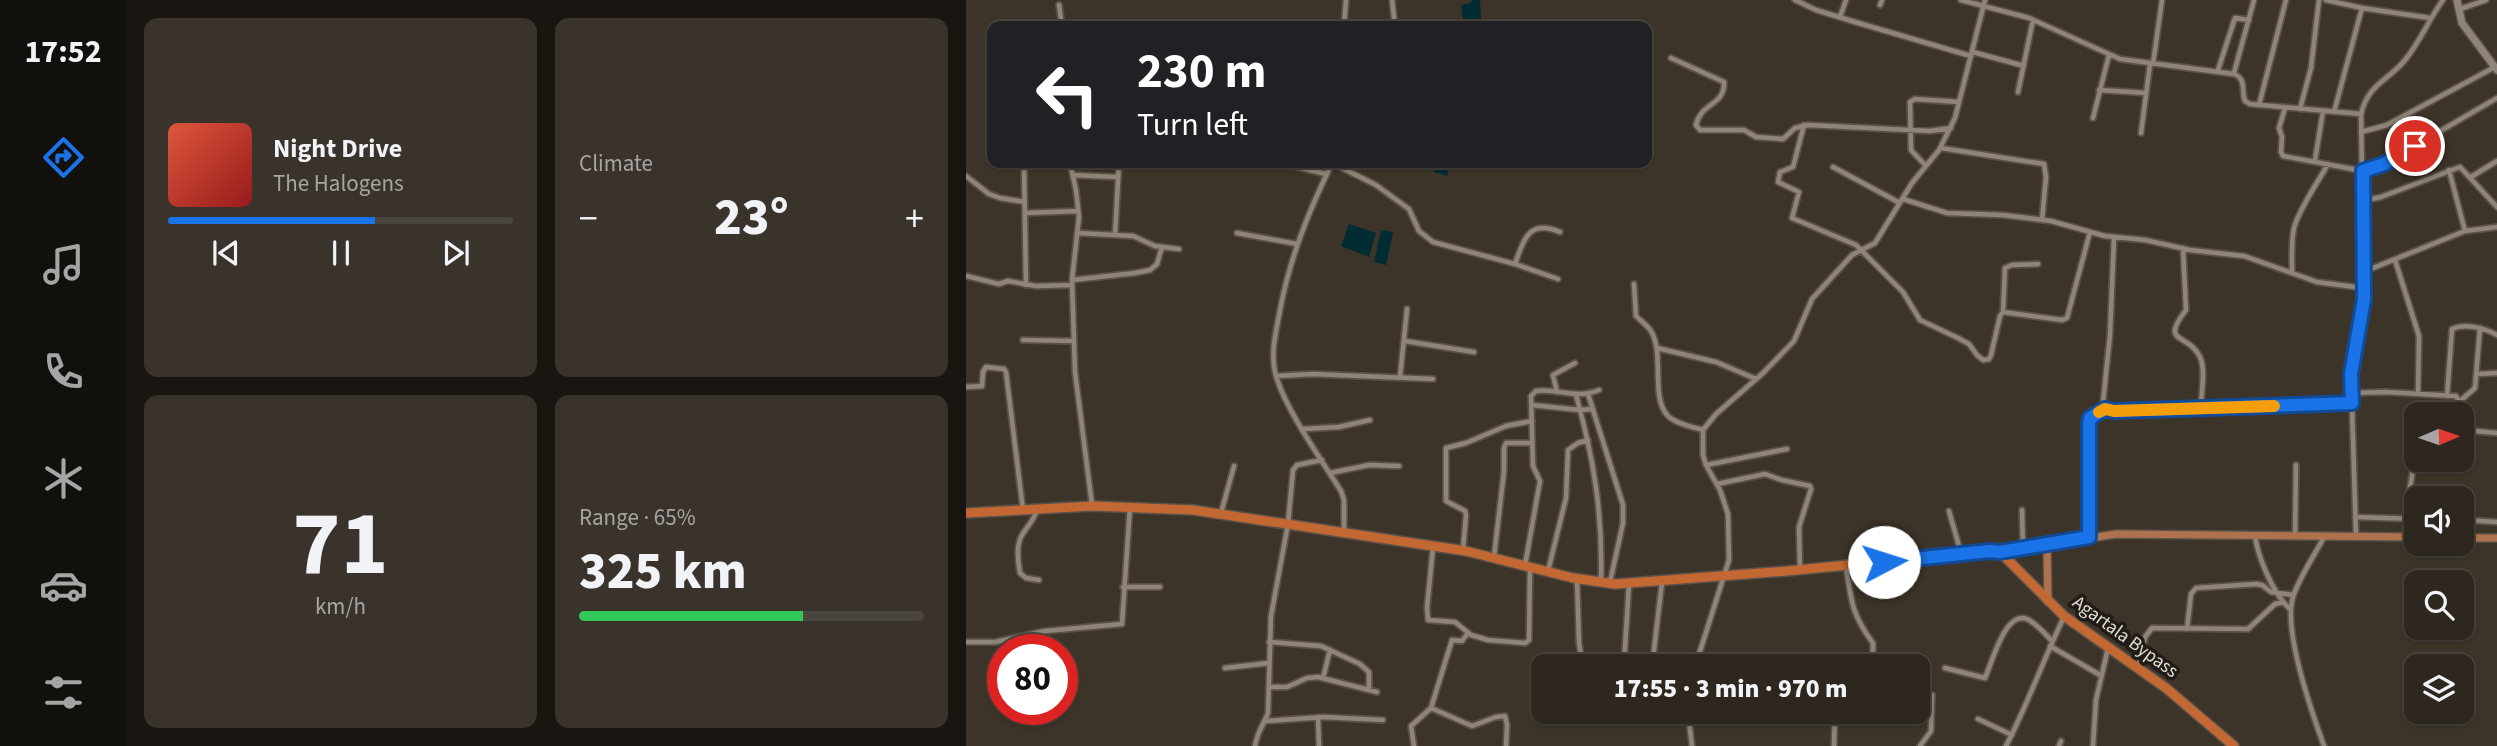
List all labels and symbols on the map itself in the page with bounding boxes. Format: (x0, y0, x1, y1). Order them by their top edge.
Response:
pin (2385, 116, 2445, 176)
north arrow (2404, 402, 2474, 472)
position arrow (1847, 525, 1921, 599)
street label: Agartala Bypass (2066, 589, 2184, 685)
speed limit sign: 80 (987, 634, 1078, 725)

